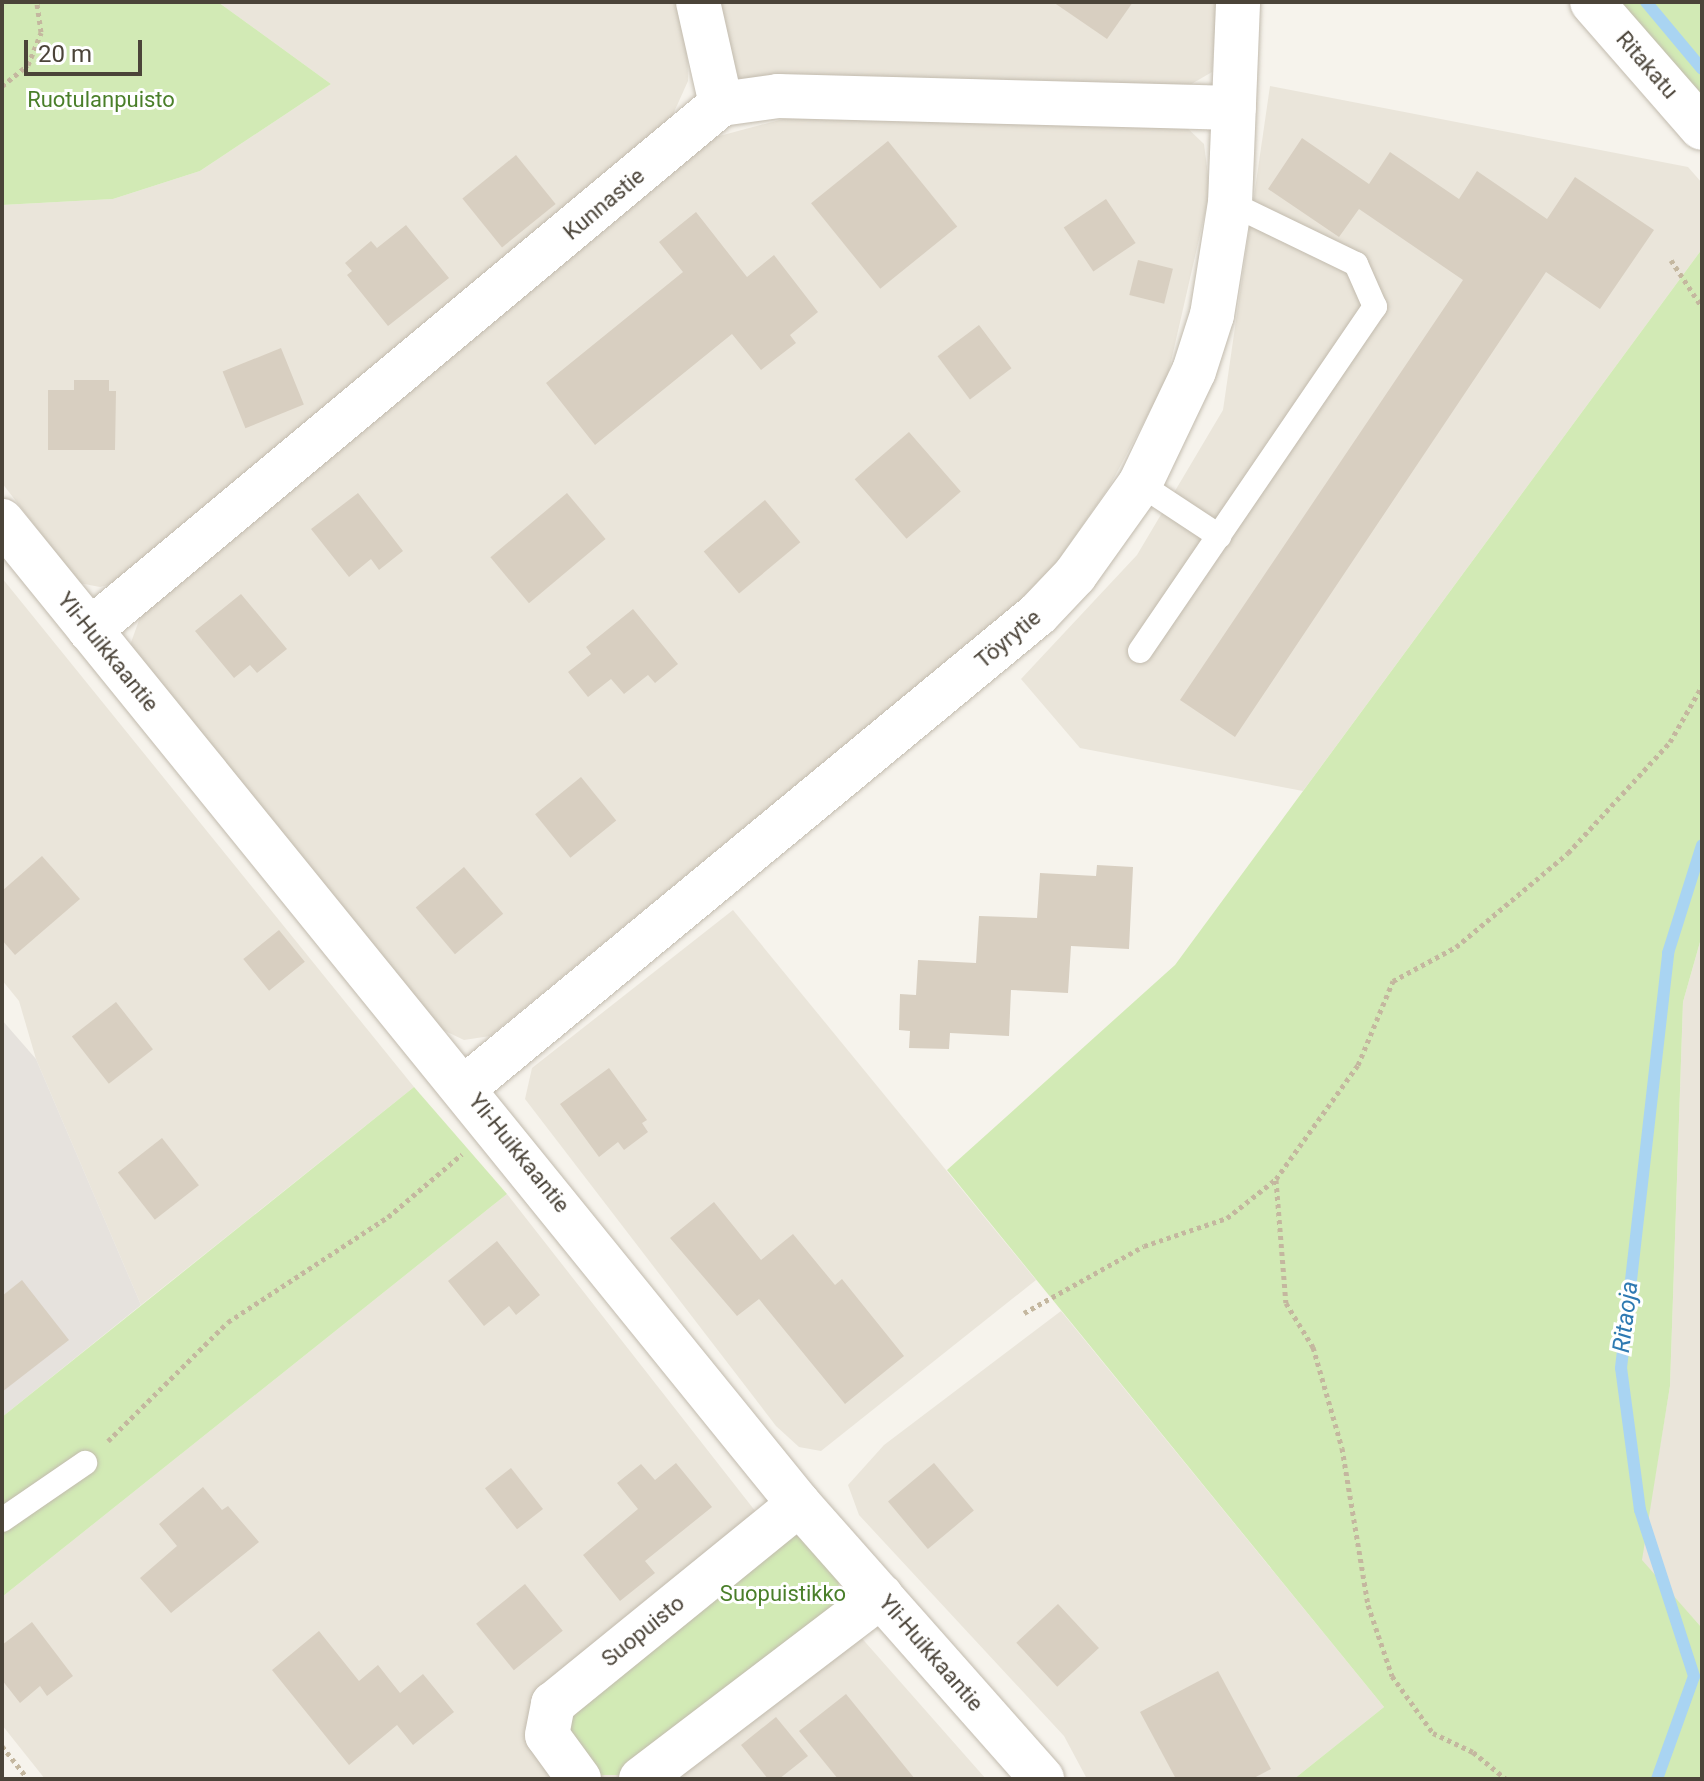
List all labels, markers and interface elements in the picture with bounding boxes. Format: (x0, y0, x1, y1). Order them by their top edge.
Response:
scale bar (28, 24, 146, 74)
street label: Ritakatu (1611, 26, 1683, 104)
text: 20 m (38, 40, 92, 68)
park label: Ruotulanpuisto (27, 87, 175, 113)
street label: Kunnastie (558, 163, 650, 245)
street label: Yli-Huikkaantie (52, 587, 164, 717)
street label: Töyrytie (970, 604, 1046, 674)
street label: Yli-Huikkaantie (463, 1088, 575, 1218)
water label: Ritaoja (1607, 1280, 1645, 1354)
park label: Suopuistikko (720, 1581, 846, 1607)
street label: Yli-Huikkaantie (873, 1589, 989, 1717)
street label: Suopuisto (596, 1590, 690, 1672)

